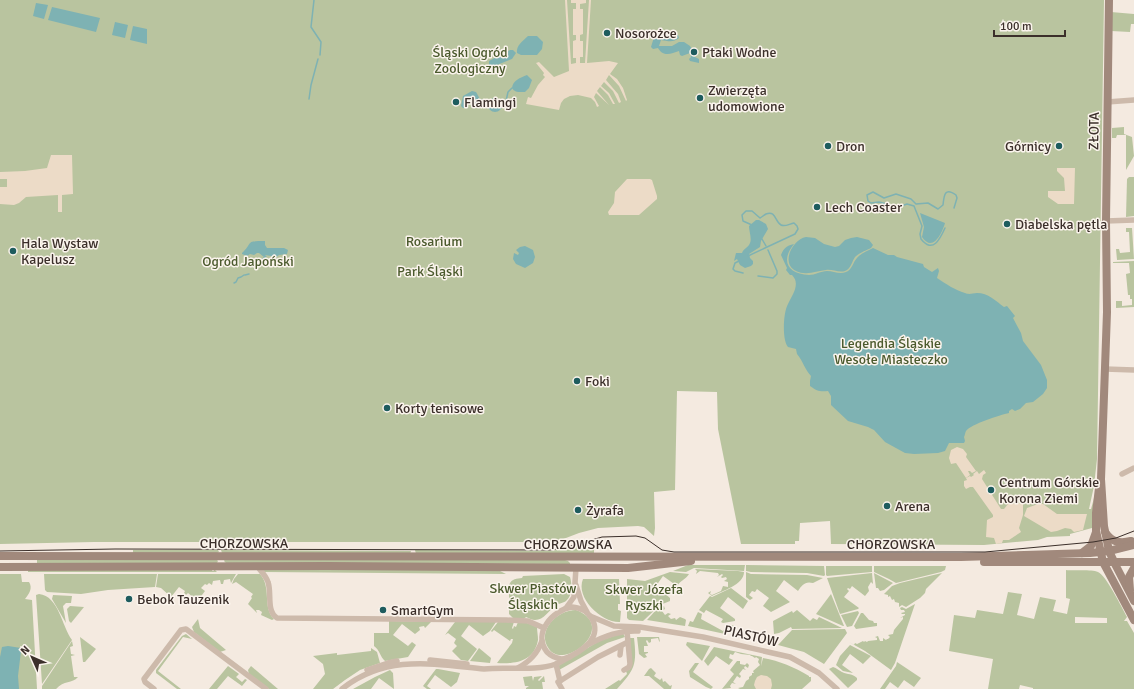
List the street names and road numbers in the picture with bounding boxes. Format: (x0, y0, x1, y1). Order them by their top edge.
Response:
street label: ZŁOTA (1085, 111, 1103, 150)
street label: CHORZOWSKA (200, 535, 289, 552)
street label: CHORZOWSKA (524, 536, 613, 553)
street label: CHORZOWSKA (847, 536, 936, 553)
street label: PIASTÓW (722, 621, 780, 651)

